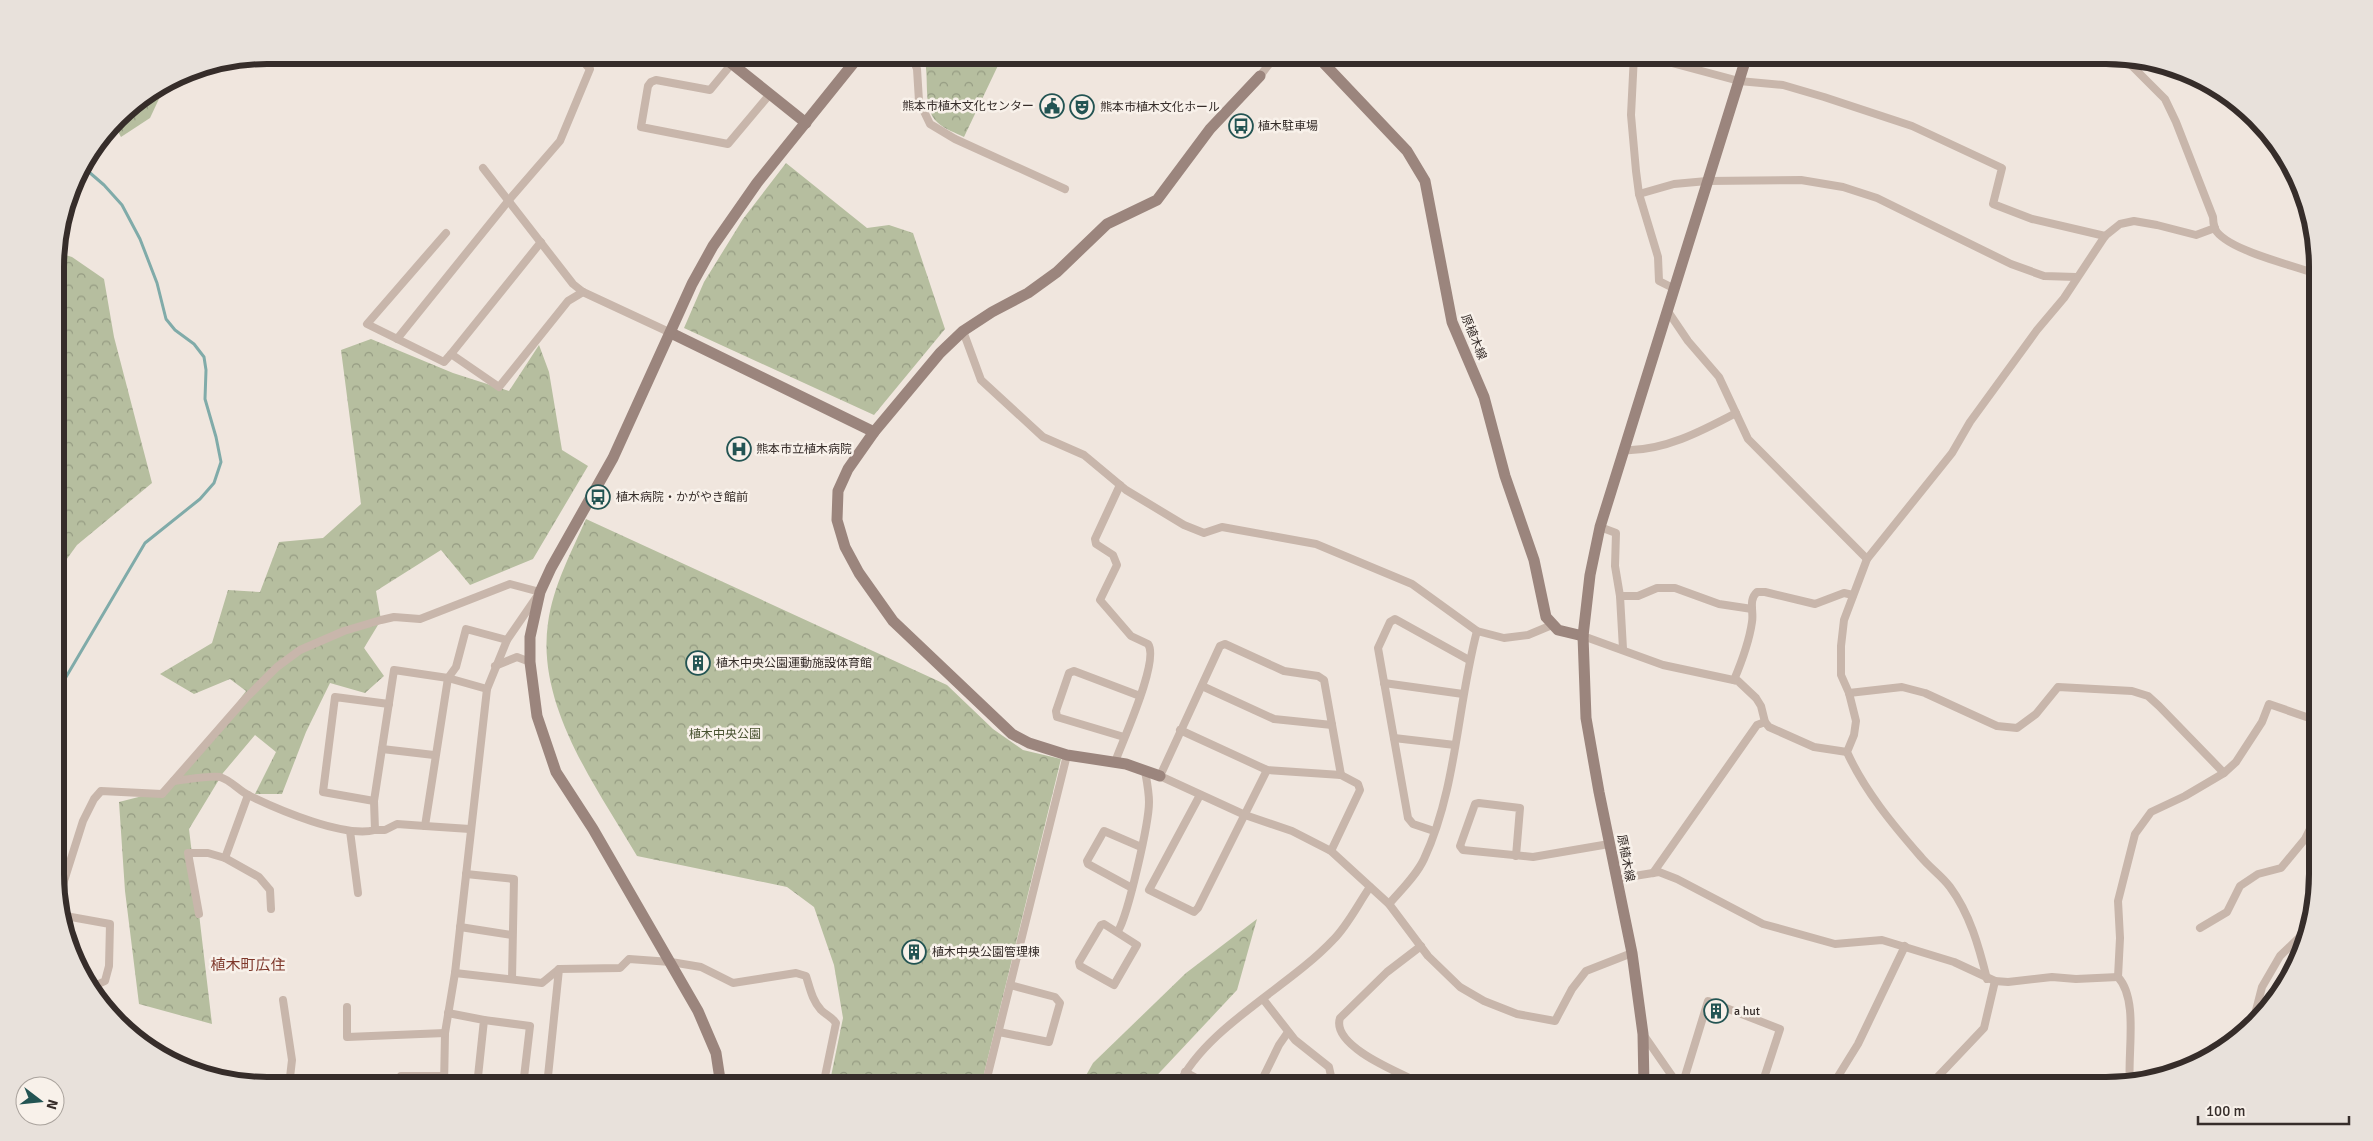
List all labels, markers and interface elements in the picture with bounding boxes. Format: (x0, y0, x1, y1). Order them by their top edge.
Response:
public building icon: 熊本市植木文化センター (1039, 93, 1065, 119)
theatre icon: 熊本市植木文化ホール (1069, 94, 1095, 120)
place label: 熊本市植木文化センター (902, 99, 1034, 114)
place label: 熊本市植木文化ホール (1100, 100, 1220, 115)
bus stop icon: 植木駐車場 (1228, 113, 1254, 139)
place label: 植木駐車場 (1258, 119, 1318, 134)
street label: 原植木線 (1458, 312, 1489, 362)
hospital icon: 熊本市立植木病院 (726, 436, 752, 462)
place label: 熊本市立植木病院 (756, 442, 852, 457)
bus stop icon: 植木病院・かがやき館前 (585, 484, 611, 510)
place label: 植木病院・かがやき館前 (616, 490, 748, 505)
building icon: 植木中央公園運動施設体育館 (685, 650, 711, 676)
place label: 植木中央公園運動施設体育館 (716, 656, 872, 671)
park label: 植木中央公園 (689, 727, 761, 742)
street label: 原植木線 (1614, 833, 1637, 883)
building icon: 植木中央公園管理棟 (901, 939, 927, 965)
place label: 植木中央公園管理棟 (932, 945, 1040, 960)
district label: 植木町広住 (210, 956, 286, 974)
building icon: a hut (1703, 998, 1729, 1024)
place label: a hut (1734, 1004, 1760, 1019)
north arrow (15, 1076, 65, 1126)
scale bar (2198, 1094, 2349, 1126)
text: N (43, 1097, 62, 1111)
text: 100 m (2206, 1102, 2246, 1120)

